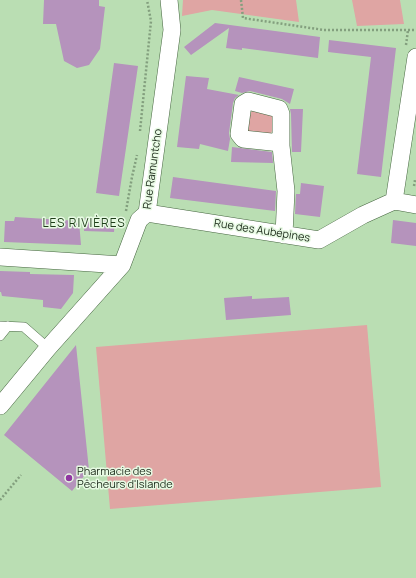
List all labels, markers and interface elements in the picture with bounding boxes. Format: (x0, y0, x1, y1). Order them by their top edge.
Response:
street label: Rue Ramuntcho (141, 128, 165, 210)
district label: LES RIVIÈRES (42, 217, 126, 231)
street label: Rue des Aubépines (213, 217, 311, 245)
place label: Pharmacie des Pêcheurs d'Islande (77, 465, 173, 491)
marker: Pharmacie des Pêcheurs d'Islande (64, 473, 74, 483)

